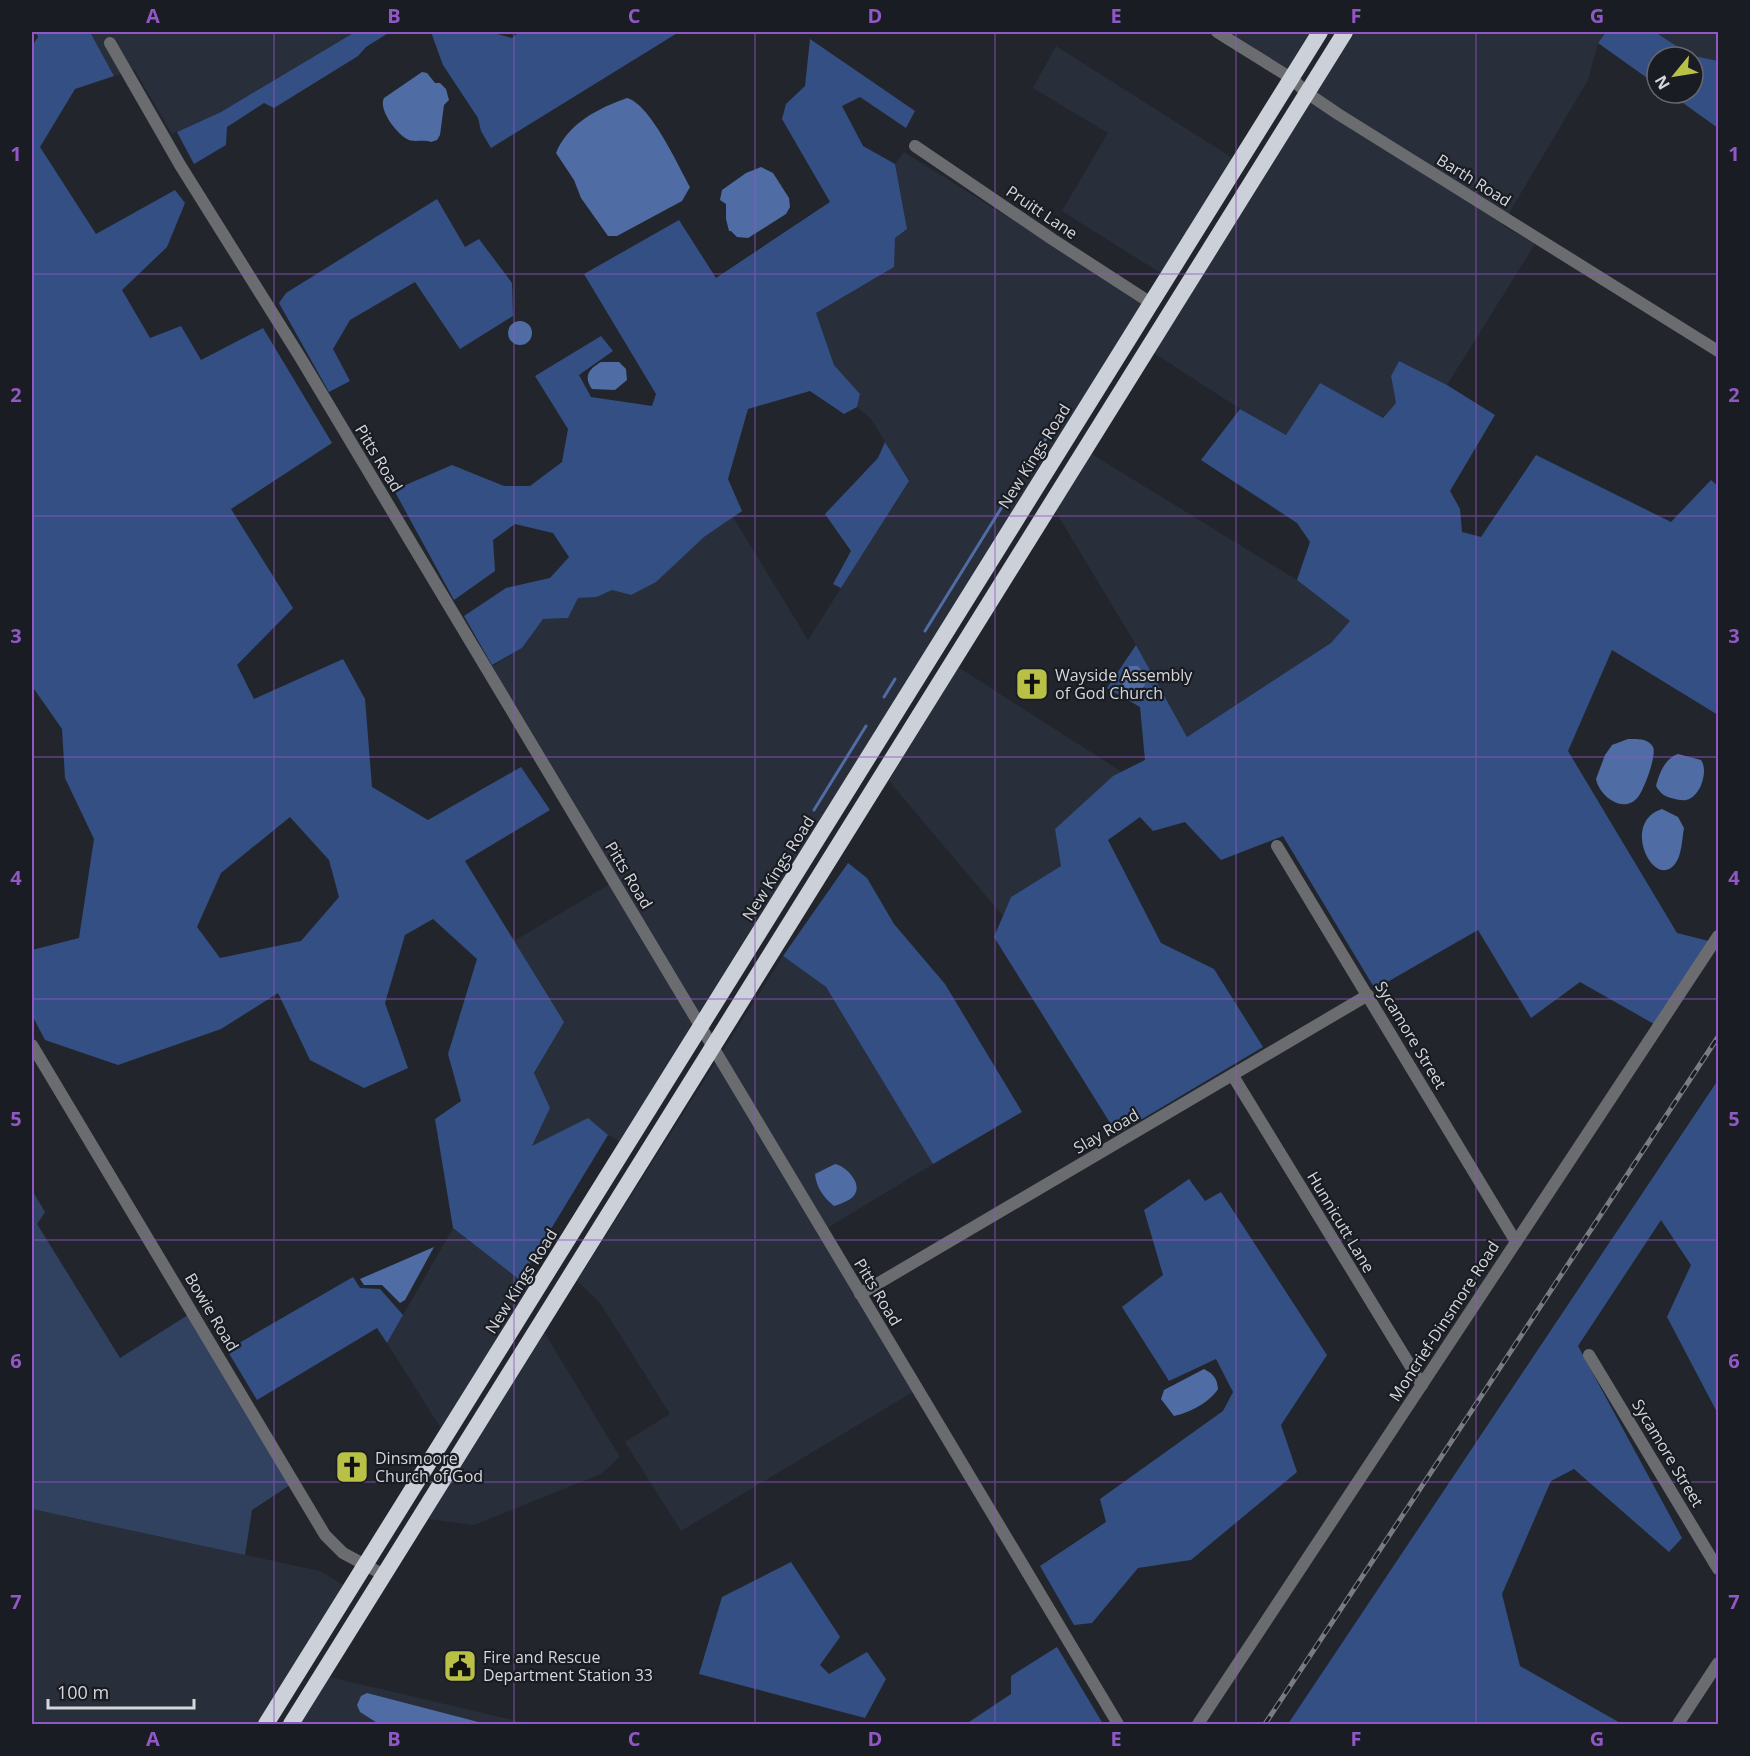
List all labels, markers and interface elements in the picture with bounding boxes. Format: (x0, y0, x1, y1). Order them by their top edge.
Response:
text: A (146, 2, 160, 29)
text: B (387, 2, 401, 29)
text: C (628, 2, 641, 29)
text: D (868, 2, 882, 29)
text: E (1110, 2, 1122, 29)
text: F (1351, 2, 1361, 29)
text: G (1590, 2, 1604, 29)
north arrow (1645, 45, 1705, 105)
text: N (1649, 71, 1675, 94)
text: 1 (10, 140, 22, 167)
text: 1 (1728, 140, 1740, 167)
street label: Barth Road (1433, 149, 1515, 211)
street label: Pruitt Lane (1002, 180, 1082, 244)
text: 2 (10, 381, 22, 408)
text: 2 (1728, 381, 1740, 408)
street label: New Kings Road (993, 399, 1075, 513)
street label: Pitts Road (350, 420, 408, 496)
text: 3 (10, 622, 22, 649)
text: 3 (1728, 622, 1740, 649)
place label: Wayside Assembly of God Church (1055, 664, 1193, 704)
church icon: Wayside Assembly of God Church (1014, 666, 1050, 702)
street label: New Kings Road (737, 811, 819, 925)
street label: Pitts Road (600, 837, 658, 913)
text: 4 (10, 864, 22, 891)
text: 4 (1728, 864, 1740, 891)
street label: Sycamore Street (1370, 977, 1452, 1093)
street label: Slay Road (1069, 1103, 1143, 1159)
text: 5 (10, 1105, 22, 1132)
text: 5 (1728, 1105, 1740, 1132)
street label: Hunnicutt Lane (1302, 1167, 1380, 1277)
street label: New Kings Road (480, 1224, 562, 1338)
street label: Moncrief-Dinsmore Road (1384, 1237, 1504, 1405)
street label: Pitts Road (849, 1254, 907, 1330)
street label: Bowie Road (180, 1269, 244, 1355)
text: 6 (10, 1347, 22, 1374)
text: 6 (1728, 1347, 1740, 1374)
street label: Sycamore Street (1627, 1395, 1709, 1511)
place label: Dinsmoore Church of God (375, 1447, 483, 1487)
church icon: Dinsmoore Church of God (334, 1449, 370, 1485)
text: 7 (10, 1588, 22, 1615)
text: 7 (1728, 1588, 1740, 1615)
place label: Fire and Rescue Department Station 33 (483, 1646, 653, 1686)
public building icon: Fire and Rescue Department Station 33 (442, 1648, 478, 1684)
scale bar (48, 1672, 194, 1710)
text: 100 m (57, 1680, 109, 1704)
text: A (146, 1725, 160, 1752)
text: B (387, 1725, 401, 1752)
text: C (628, 1725, 641, 1752)
text: D (868, 1725, 882, 1752)
text: E (1110, 1725, 1122, 1752)
text: F (1351, 1725, 1361, 1752)
text: G (1590, 1725, 1604, 1752)

